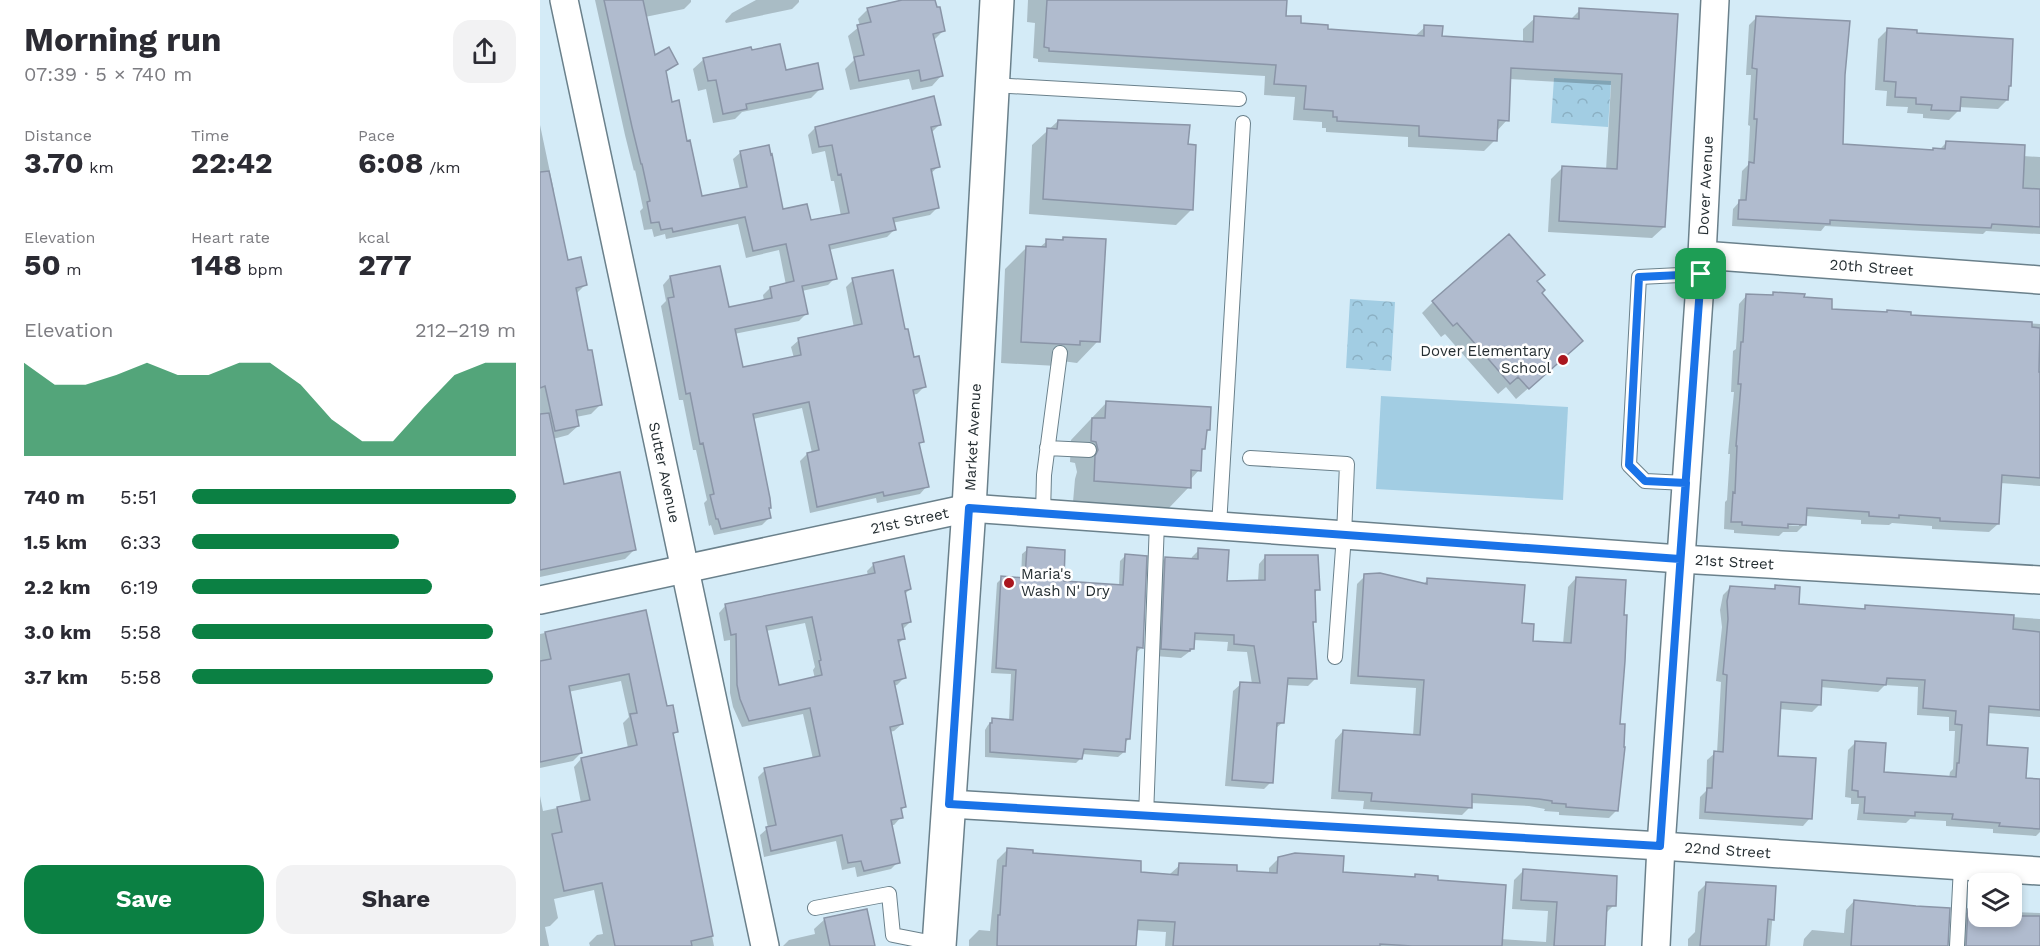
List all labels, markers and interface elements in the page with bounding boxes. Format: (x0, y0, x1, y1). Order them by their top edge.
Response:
text: Morning run (24, 20, 221, 59)
button: share (453, 20, 516, 83)
text: 07:39 · 5 × 740 m (24, 62, 192, 86)
text: Distance (24, 126, 92, 145)
text: Time (191, 126, 229, 145)
text: Pace (358, 126, 395, 145)
street label: Dover Avenue (1694, 135, 1717, 236)
text: 3.70 (24, 145, 84, 180)
text: 22:42 (191, 145, 273, 180)
text: 6:08 (358, 145, 424, 180)
text: km (84, 158, 114, 177)
text: /km (424, 158, 460, 177)
text: Elevation (24, 228, 95, 247)
text: Heart rate (191, 228, 270, 247)
text: kcal (358, 228, 390, 247)
text: 50 (24, 247, 61, 282)
text: 148 (191, 247, 242, 282)
text: 277 (358, 247, 412, 282)
pin (1675, 248, 1726, 299)
street label: 20th Street (1829, 255, 1915, 280)
icon: arrive (1684, 257, 1717, 290)
text: m (61, 260, 82, 279)
text: bpm (242, 260, 283, 279)
text: Elevation (24, 318, 113, 342)
text: 212–219 m (415, 318, 516, 342)
place label: Dover Elementary School (1420, 342, 1551, 377)
marker: Dover Elementary School (1556, 353, 1570, 367)
street label: Market Avenue (961, 383, 985, 492)
street label: Sutter Avenue (645, 420, 684, 524)
text: 740 m (24, 485, 85, 509)
text: 5:51 (120, 485, 157, 509)
street label: 21st Street (869, 503, 951, 538)
text: 1.5 km (24, 530, 87, 554)
text: 6:33 (120, 530, 161, 554)
street label: 21st Street (1694, 551, 1775, 573)
place label: Maria's Wash N' Dry (1021, 565, 1110, 600)
text: 2.2 km (24, 575, 91, 599)
text: 6:19 (120, 575, 158, 599)
marker: Maria's Wash N' Dry (1002, 576, 1016, 590)
text: 3.0 km (24, 620, 91, 644)
text: 5:58 (120, 620, 162, 644)
text: 3.7 km (24, 665, 88, 689)
text: 5:58 (120, 665, 162, 689)
street label: 22nd Street (1684, 839, 1772, 862)
button: Save (24, 865, 264, 934)
button: Share (276, 865, 516, 934)
map controls (1968, 873, 2022, 927)
button: layers (1968, 873, 2022, 927)

